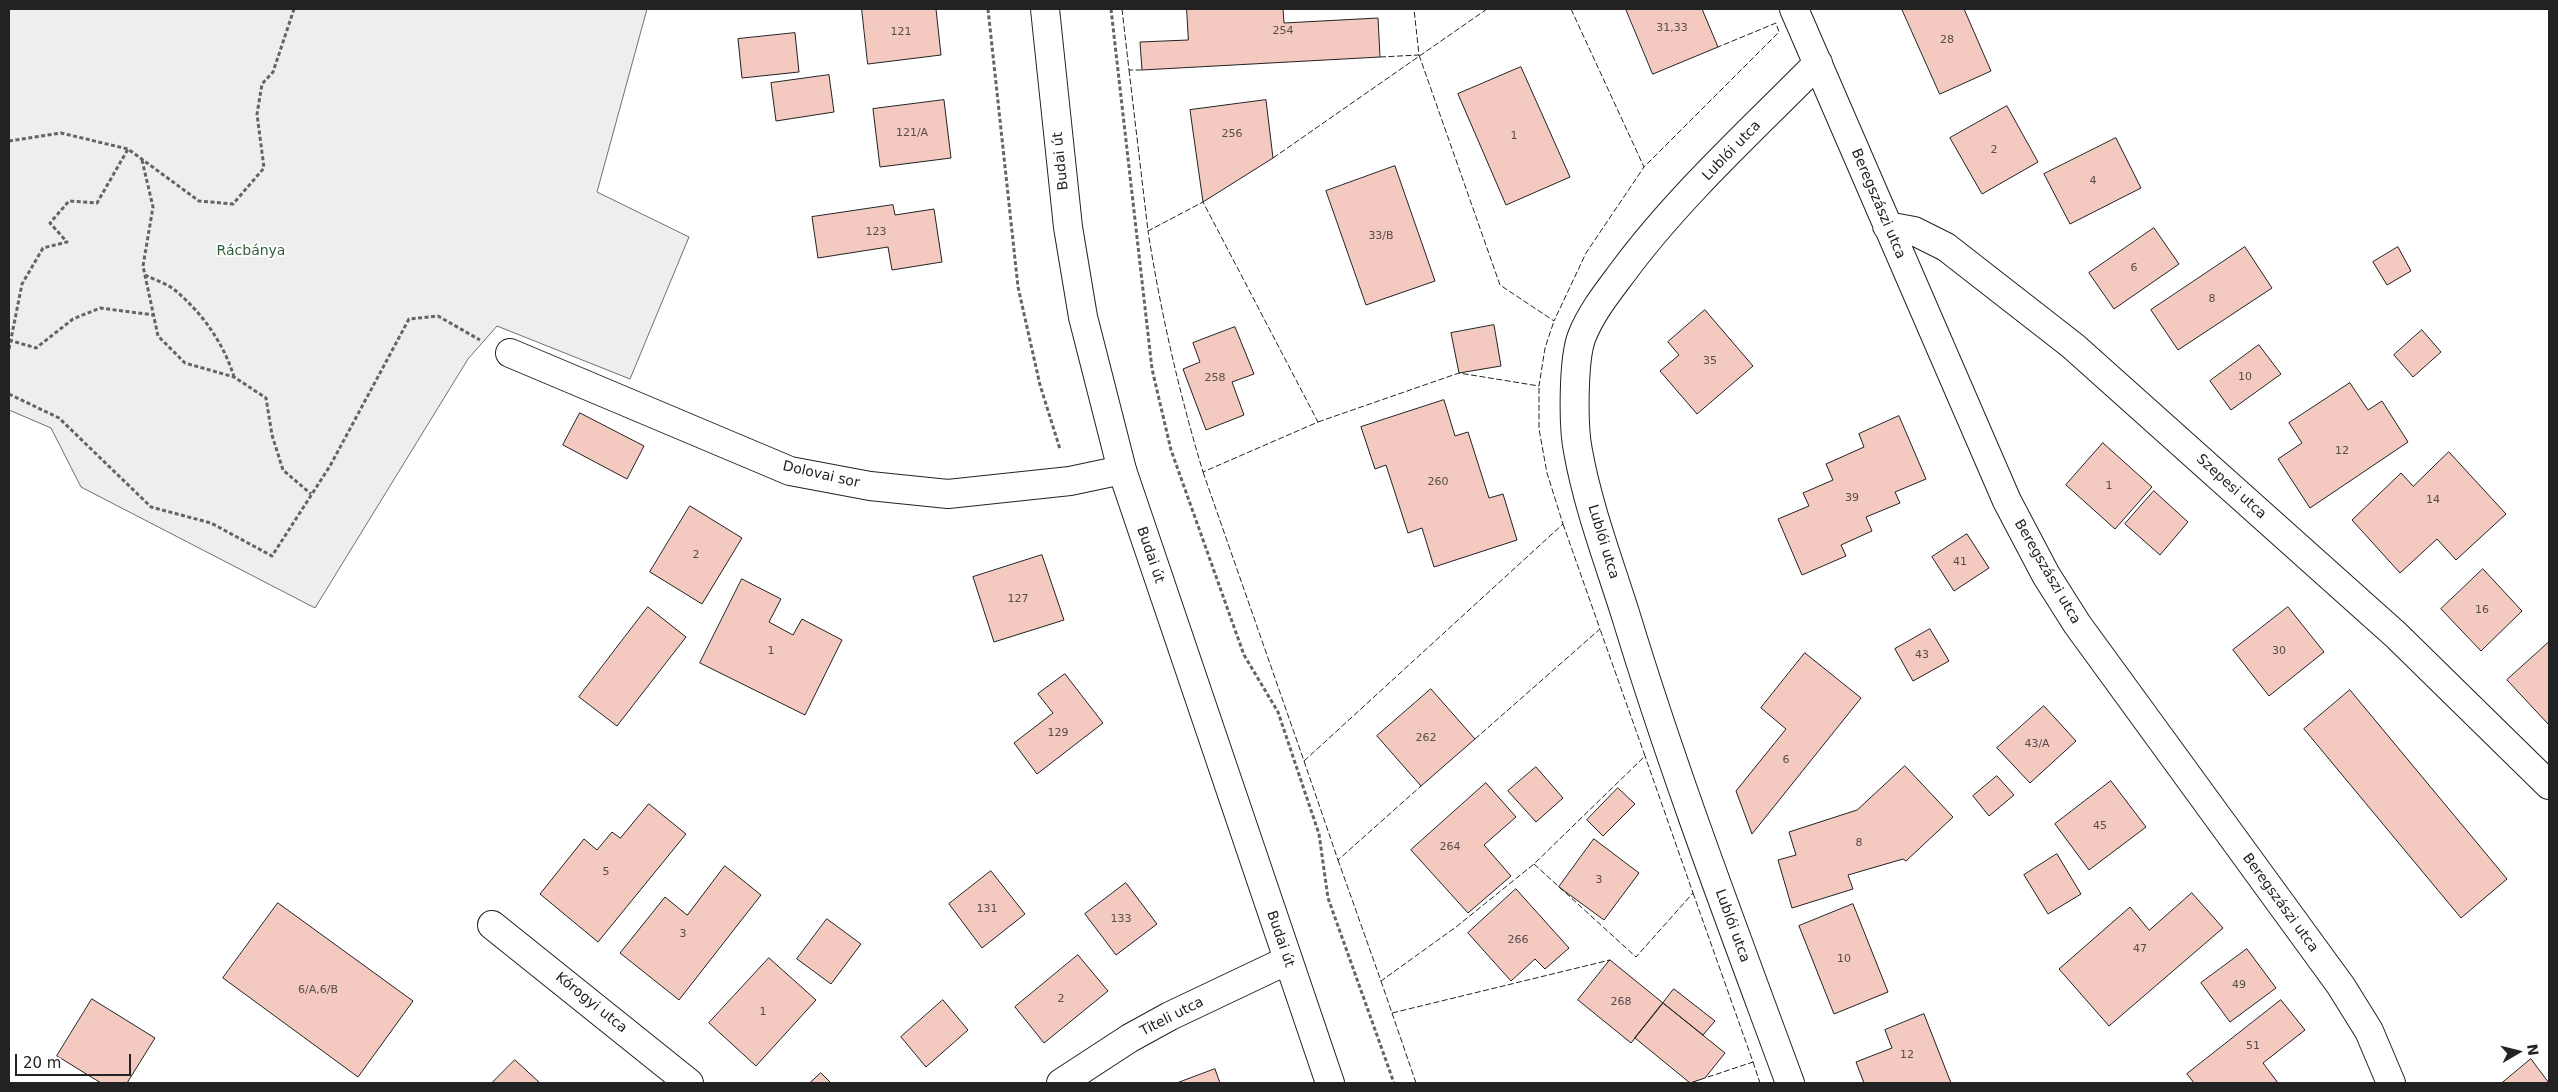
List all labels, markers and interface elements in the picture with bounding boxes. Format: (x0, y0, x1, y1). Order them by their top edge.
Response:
house number: 31,33 (1656, 21, 1688, 35)
house number: 254 (1273, 24, 1293, 38)
house number: 121 (891, 25, 911, 39)
house number: 28 (1940, 33, 1954, 47)
street label: Lublói utca (1699, 118, 1765, 184)
house number: 121/A (896, 126, 928, 140)
house number: 256 (1222, 127, 1242, 141)
house number: 1 (1511, 129, 1517, 143)
street label: Budai út (1050, 131, 1072, 191)
house number: 2 (1991, 143, 1997, 157)
street label: Beregszászi utca (1847, 146, 1909, 262)
house number: 4 (2090, 174, 2096, 188)
house number: 123 (866, 225, 886, 239)
house number: 33/B (1368, 229, 1394, 243)
park label: Rácbánya (217, 243, 285, 259)
house number: 6 (2131, 261, 2137, 275)
house number: 8 (2209, 292, 2215, 306)
house number: 35 (1703, 354, 1717, 368)
house number: 10 (2238, 370, 2252, 384)
house number: 258 (1205, 371, 1225, 385)
house number: 12 (2335, 444, 2349, 458)
street label: Szepesi utca (2192, 451, 2270, 523)
street label: Dolovai sor (781, 458, 861, 492)
house number: 260 (1428, 475, 1448, 489)
house number: 1 (2106, 479, 2112, 493)
house number: 39 (1845, 491, 1859, 505)
house number: 14 (2426, 493, 2440, 507)
street label: Lublói utca (1584, 503, 1622, 581)
street label: Beregszászi utca (2010, 517, 2084, 627)
street label: Budai út (1133, 525, 1167, 585)
house number: 2 (693, 548, 699, 562)
house number: 41 (1953, 555, 1967, 569)
house number: 127 (1008, 592, 1028, 606)
house number: 16 (2475, 603, 2489, 617)
house number: 1 (768, 644, 774, 658)
house number: 30 (2272, 644, 2286, 658)
house number: 43 (1915, 648, 1929, 662)
house number: 129 (1048, 726, 1068, 740)
house number: 262 (1416, 731, 1436, 745)
house number: 43/A (2024, 737, 2050, 751)
house number: 6 (1783, 753, 1789, 767)
house number: 45 (2093, 819, 2107, 833)
house number: 8 (1856, 836, 1862, 850)
house number: 264 (1440, 840, 1460, 854)
street label: Beregszászi utca (2239, 850, 2321, 956)
house number: 5 (603, 865, 609, 879)
house number: 3 (1596, 873, 1602, 887)
street label: Lublói utca (1711, 887, 1753, 965)
house number: 131 (977, 902, 997, 916)
street label: Budai út (1263, 909, 1297, 969)
house number: 133 (1111, 912, 1131, 926)
house number: 3 (680, 927, 686, 941)
house number: 266 (1508, 933, 1528, 947)
house number: 47 (2133, 942, 2147, 956)
house number: 10 (1837, 952, 1851, 966)
street label: Kórogyi utca (552, 969, 630, 1037)
house number: 49 (2232, 978, 2246, 992)
house number: 6/A,6/B (298, 983, 338, 997)
house number: 2 (1058, 992, 1064, 1006)
street label: Titeli utca (1137, 994, 1207, 1040)
house number: 268 (1611, 995, 1631, 1009)
house number: 1 (760, 1005, 766, 1019)
north arrow (2493, 1027, 2543, 1077)
house number: 51 (2246, 1039, 2260, 1053)
text: N (2524, 1043, 2542, 1057)
scale bar (18, 1044, 134, 1076)
house number: 12 (1900, 1048, 1914, 1062)
text: 20 m (23, 1054, 61, 1072)

